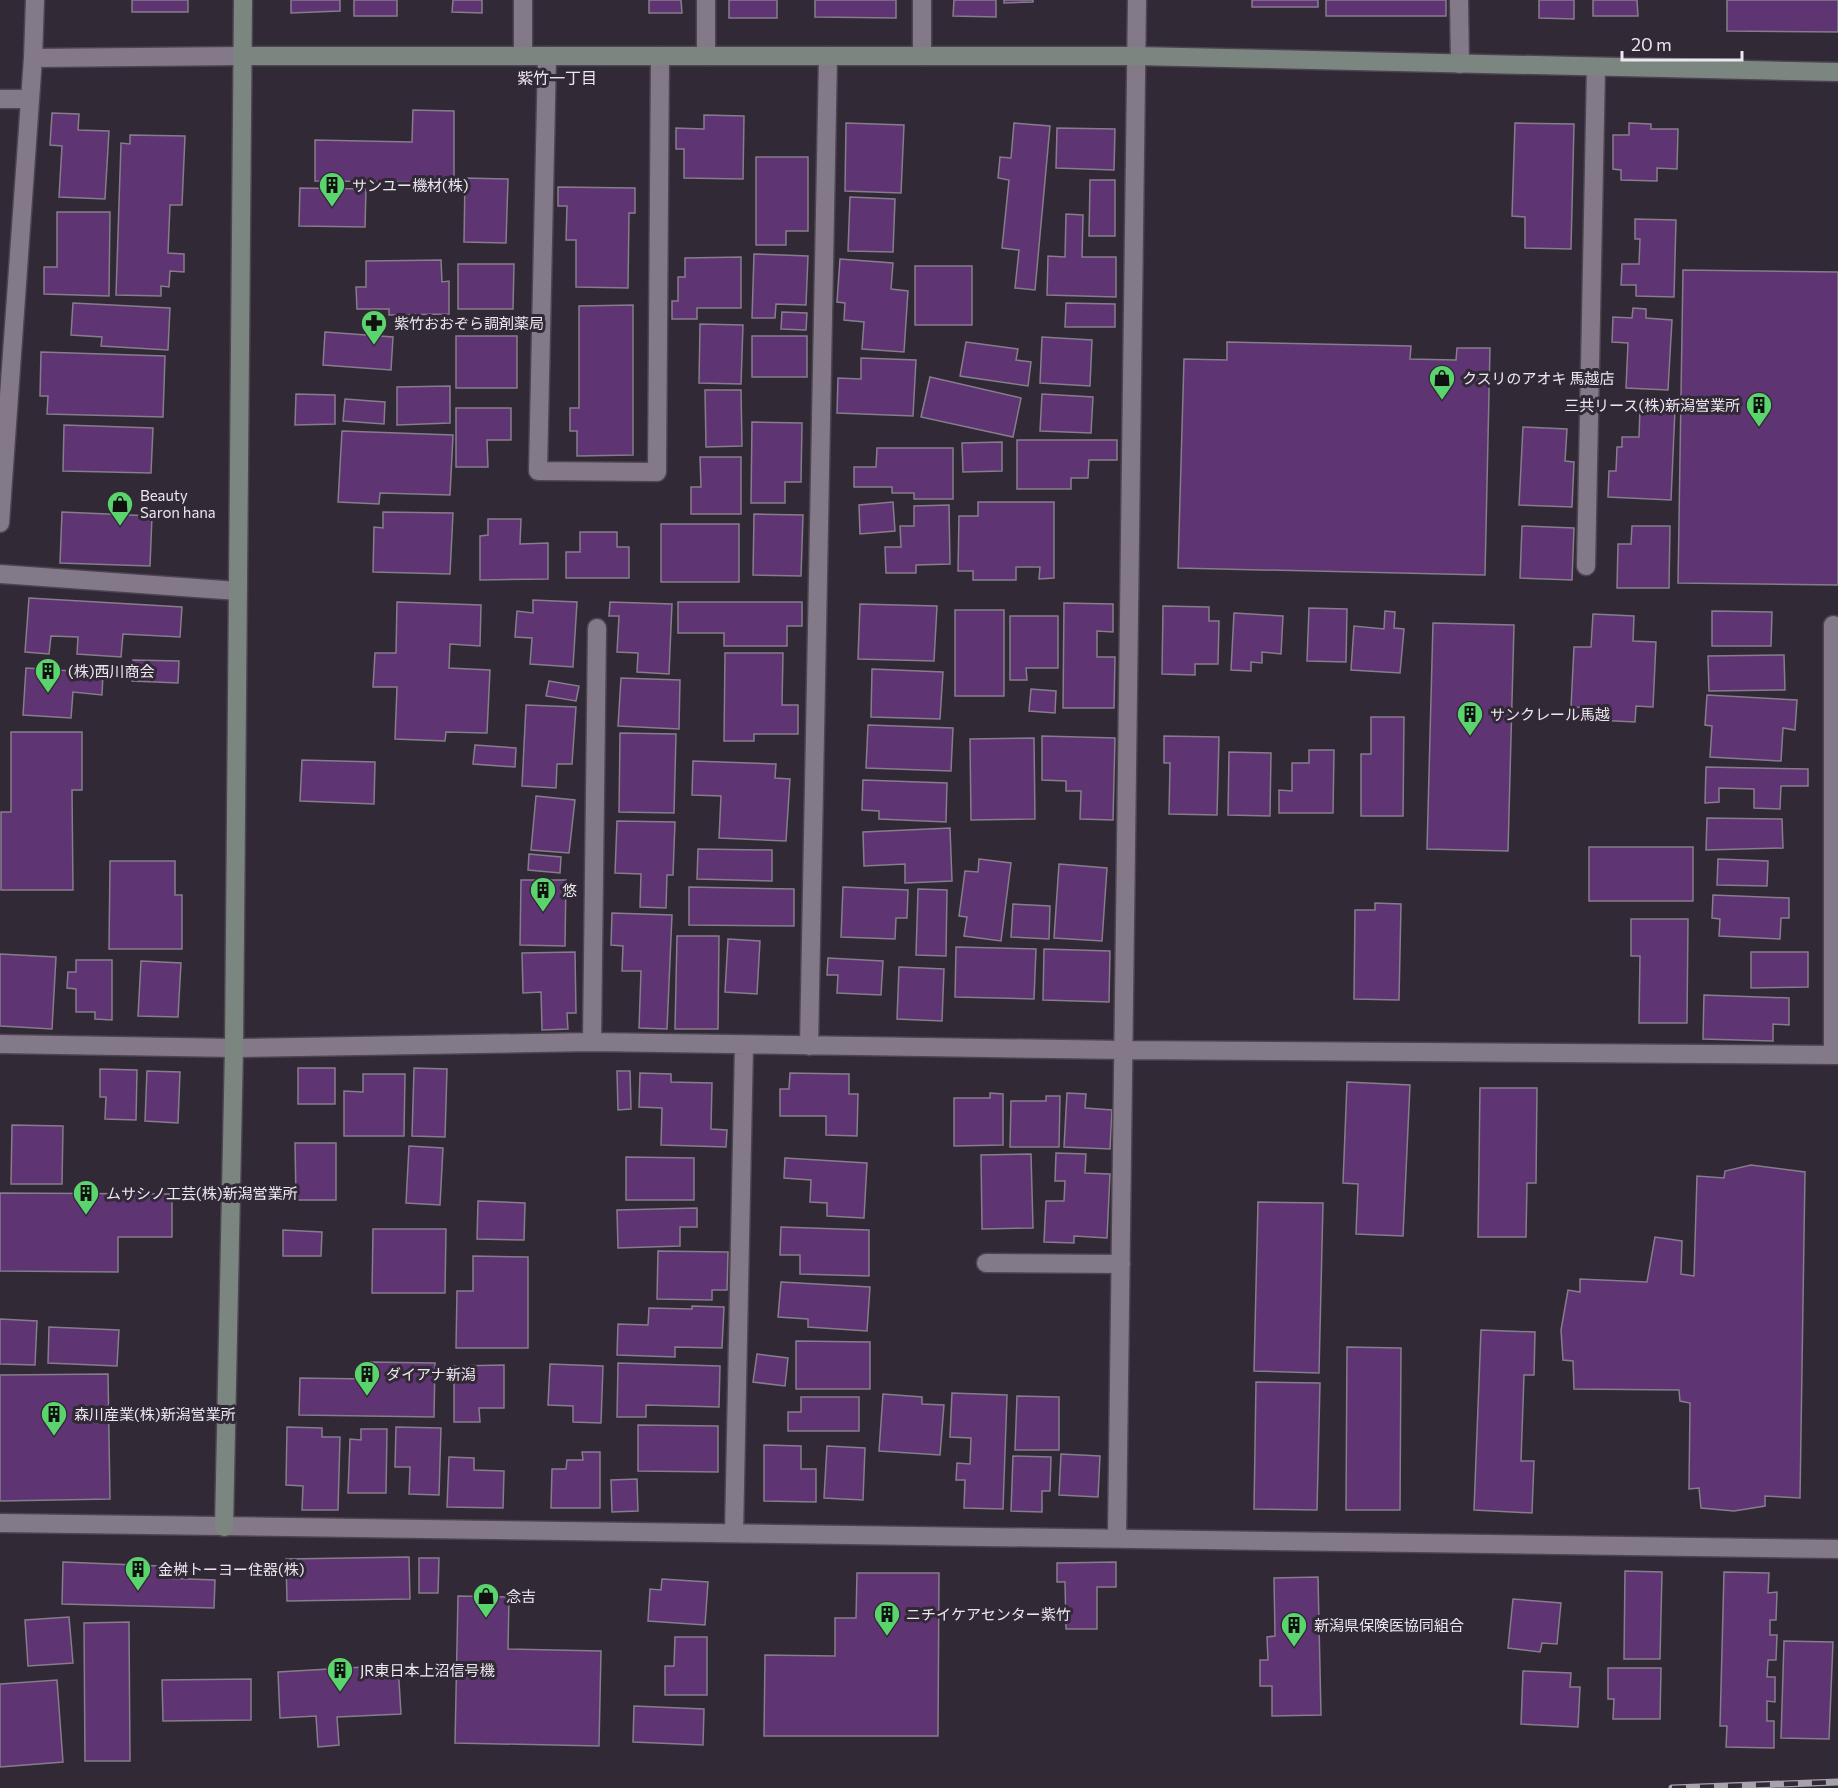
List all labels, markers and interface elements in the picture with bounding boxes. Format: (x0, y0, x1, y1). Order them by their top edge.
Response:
scale bar (1622, 24, 1742, 62)
text: 20 m (1631, 33, 1672, 55)
district label: 紫竹一丁目 (517, 68, 597, 87)
building icon: サンユー機材(株) (317, 170, 347, 208)
place label: サンユー機材(株) (352, 176, 469, 194)
pharmacy icon: 紫竹おおぞら調剤薬局 (359, 308, 389, 346)
place label: 紫竹おおぞら調剤薬局 (394, 314, 544, 332)
shop icon: クスリのアオキ 馬越店 (1427, 363, 1457, 401)
place label: クスリのアオキ 馬越店 (1462, 369, 1614, 387)
building icon: 三共リース(株)新潟営業所 (1744, 390, 1774, 428)
place label: 三共リース(株)新潟営業所 (1564, 396, 1740, 414)
place label: Beauty Saron hana (140, 486, 216, 521)
shop icon: Beauty Saron hana (105, 489, 135, 527)
building icon: (株)西川商会 (33, 656, 63, 694)
place label: (株)西川商会 (68, 662, 155, 680)
building icon: サンクレール馬越 (1455, 699, 1485, 737)
place label: サンクレール馬越 (1490, 705, 1610, 723)
building icon: 悠 (528, 875, 558, 913)
place label: 悠 (562, 881, 577, 899)
building icon: ムサシノ工芸(株)新潟営業所 (71, 1178, 101, 1216)
place label: ムサシノ工芸(株)新潟営業所 (106, 1184, 298, 1202)
building icon: ダイアナ新潟 (352, 1359, 382, 1397)
place label: ダイアナ新潟 (386, 1365, 476, 1383)
building icon: 森川産業(株)新潟営業所 (39, 1399, 69, 1437)
place label: 森川産業(株)新潟営業所 (74, 1405, 236, 1423)
building icon: 金桝トーヨー住器(株) (123, 1554, 153, 1592)
place label: 金桝トーヨー住器(株) (158, 1560, 305, 1578)
shop icon: 念吉 (471, 1581, 501, 1619)
place label: 念吉 (506, 1587, 536, 1605)
building icon: ニチイケアセンター紫竹 (872, 1599, 902, 1637)
place label: ニチイケアセンター紫竹 (906, 1605, 1071, 1623)
building icon: 新潟県保険医協同組合 (1279, 1610, 1309, 1648)
place label: 新潟県保険医協同組合 (1314, 1616, 1464, 1634)
building icon: JR東日本上沼信号機 (325, 1655, 355, 1693)
place label: JR東日本上沼信号機 (360, 1661, 494, 1679)

